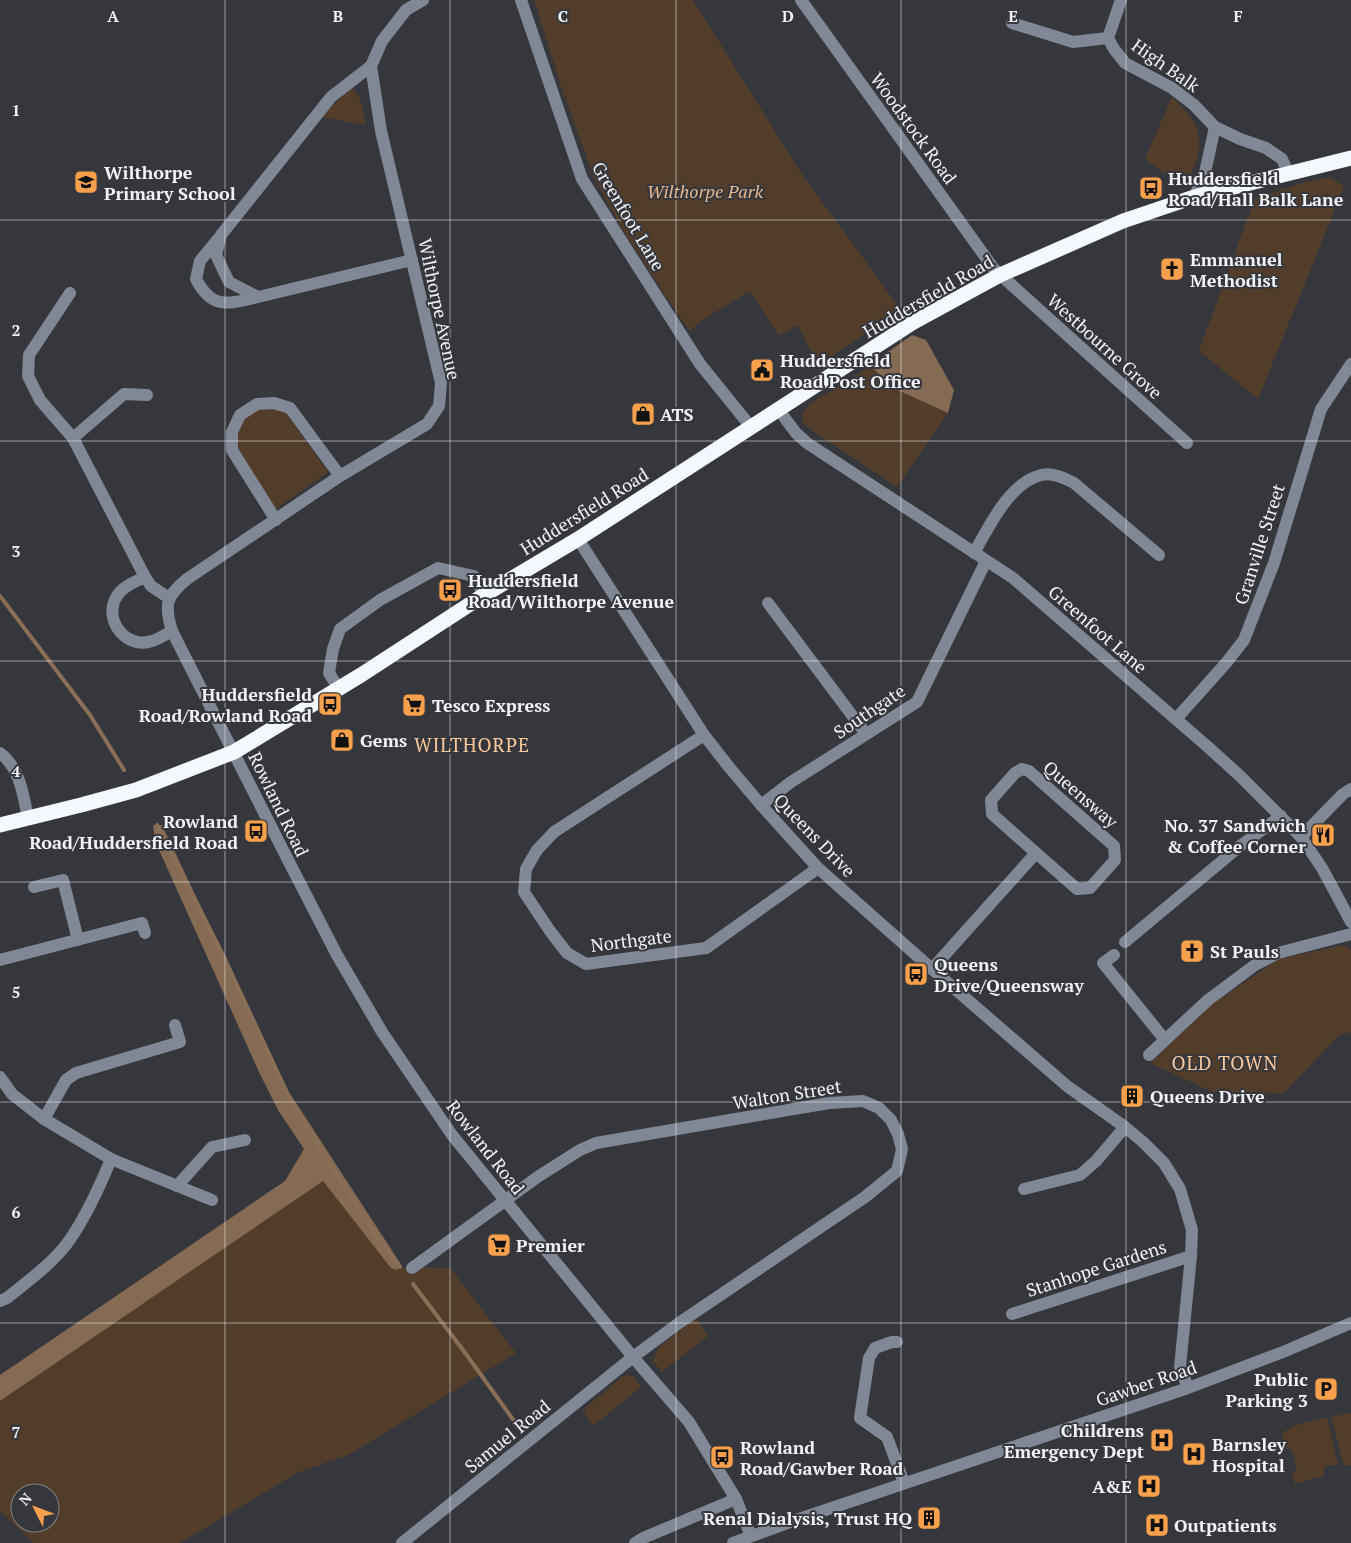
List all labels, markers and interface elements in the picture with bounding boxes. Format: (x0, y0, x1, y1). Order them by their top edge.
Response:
text: A (107, 5, 119, 27)
text: B (333, 5, 343, 27)
text: C (558, 5, 568, 27)
text: D (782, 5, 794, 27)
text: E (1008, 5, 1018, 27)
text: F (1233, 5, 1243, 27)
street label: High Balk (1127, 33, 1205, 98)
street label: Woodstock Road (865, 67, 963, 189)
text: 1 (11, 99, 21, 121)
street label: Greenfoot Lane (587, 157, 671, 275)
place label: Wilthorpe Primary School (104, 160, 236, 205)
place label: Huddersfield Road/Hall Balk Lane (1168, 166, 1344, 211)
school or university icon: Wilthorpe Primary School (73, 169, 99, 195)
bus stop icon: Huddersfield Road/Hall Balk Lane (1138, 175, 1164, 201)
park label: Wilthorpe Park (647, 179, 764, 203)
street label: Wilthorpe Avenue (413, 236, 467, 382)
place label: Emmanuel Methodist (1190, 247, 1283, 292)
street label: Huddersfield Road (858, 249, 998, 343)
church icon: Emmanuel Methodist (1159, 256, 1185, 282)
street label: Westbourne Grove (1042, 288, 1168, 404)
text: 2 (11, 319, 21, 341)
place label: Huddersfield Road Post Office (780, 348, 921, 393)
public building icon: Huddersfield Road Post Office (749, 357, 775, 383)
shop icon: ATS (630, 401, 656, 427)
place label: ATS (660, 402, 694, 426)
street label: Huddersfield Road (515, 462, 653, 560)
street label: Granville Street (1228, 480, 1290, 608)
text: 3 (11, 540, 21, 562)
place label: Huddersfield Road/Wilthorpe Avenue (468, 568, 674, 613)
bus stop icon: Huddersfield Road/Wilthorpe Avenue (437, 577, 463, 603)
street label: Greenfoot Lane (1044, 579, 1152, 679)
street label: Southgate (829, 678, 909, 744)
place label: Huddersfield Road/Rowland Road (139, 682, 312, 727)
bus stop icon: Huddersfield Road/Rowland Road (317, 691, 343, 717)
supermarket icon: Tesco Express (401, 692, 427, 718)
place label: Tesco Express (432, 693, 550, 717)
shop icon: Gems (329, 727, 355, 753)
place label: Gems (360, 728, 407, 752)
district label: WILTHORPE (414, 732, 530, 757)
street label: Rowland Road (243, 748, 315, 860)
street label: Queensway (1039, 755, 1124, 834)
text: 4 (11, 760, 21, 782)
street label: Queens Drive (769, 788, 861, 882)
place label: Rowland Road/Huddersfield Road (29, 809, 238, 854)
place label: No. 37 Sandwich & Coffee Corner (1164, 813, 1306, 858)
bus stop icon: Rowland Road/Huddersfield Road (243, 818, 269, 844)
restaurant icon: No. 37 Sandwich & Coffee Corner (1310, 822, 1336, 848)
street label: Northgate (589, 923, 673, 957)
church icon: St Pauls (1179, 938, 1205, 964)
place label: St Pauls (1210, 939, 1279, 963)
place label: Queens Drive/Queensway (934, 952, 1084, 997)
bus stop icon: Queens Drive/Queensway (903, 961, 929, 987)
text: 5 (11, 981, 21, 1003)
district label: OLD TOWN (1172, 1050, 1278, 1075)
street label: Walton Street (731, 1074, 843, 1114)
building icon: Queens Drive (1119, 1083, 1145, 1109)
place label: Queens Drive (1150, 1084, 1265, 1108)
street label: Rowland Road (442, 1095, 530, 1199)
text: 6 (11, 1201, 21, 1223)
supermarket icon: Premier (486, 1232, 512, 1258)
place label: Premier (516, 1233, 585, 1257)
street label: Stanhope Gardens (1023, 1234, 1169, 1302)
street label: Gawber Road (1093, 1355, 1199, 1411)
place label: Public Parking 3 (1226, 1367, 1308, 1412)
parking icon: Public Parking 3 (1313, 1376, 1339, 1402)
street label: Samuel Road (459, 1394, 555, 1478)
place label: Childrens Emergency Dept (1004, 1418, 1144, 1463)
text: 7 (11, 1421, 21, 1443)
hospital icon: Childrens Emergency Dept (1149, 1427, 1175, 1453)
place label: Barnsley Hospital (1212, 1432, 1287, 1477)
place label: Rowland Road/Gawber Road (740, 1435, 903, 1480)
hospital icon: Barnsley Hospital (1181, 1441, 1207, 1467)
bus stop icon: Rowland Road/Gawber Road (709, 1444, 735, 1470)
hospital icon: A&E (1136, 1473, 1162, 1499)
place label: A&E (1092, 1474, 1132, 1498)
north arrow (10, 1483, 60, 1533)
text: N (14, 1488, 36, 1509)
building icon: Renal Dialysis, Trust HQ (916, 1505, 942, 1531)
place label: Renal Dialysis, Trust HQ (703, 1506, 912, 1530)
hospital icon: Outpatients (1144, 1512, 1170, 1538)
place label: Outpatients (1174, 1513, 1277, 1537)

